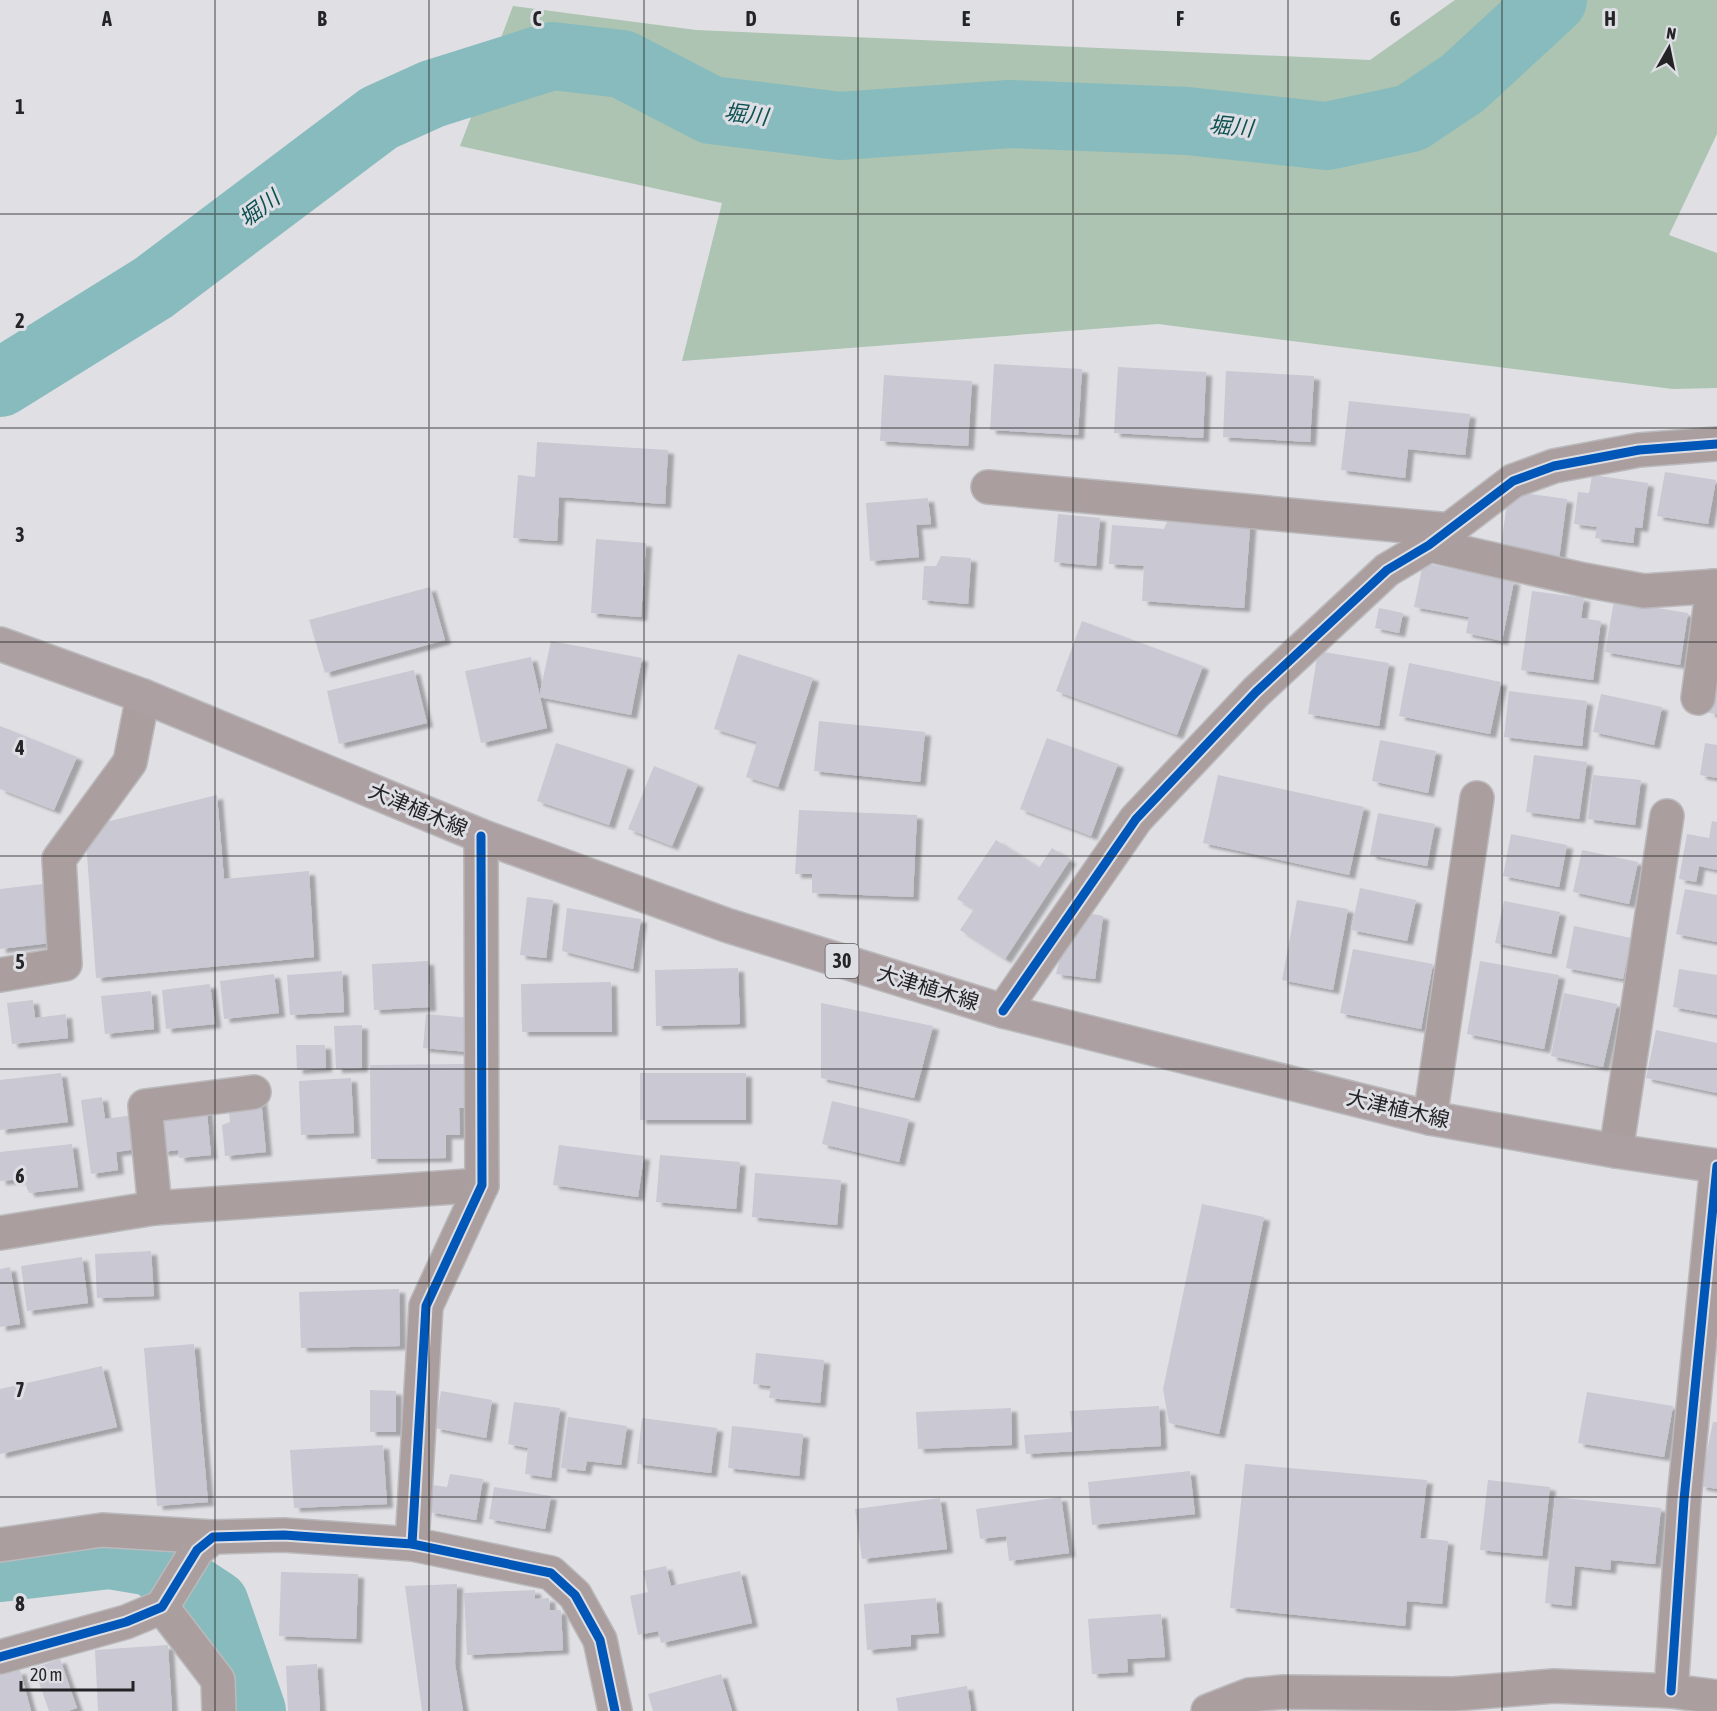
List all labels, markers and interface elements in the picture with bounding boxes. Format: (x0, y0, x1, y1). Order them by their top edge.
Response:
text: A (101, 7, 112, 30)
text: B (317, 7, 327, 30)
text: C (533, 7, 542, 30)
text: D (745, 7, 757, 30)
text: E (962, 7, 971, 30)
text: F (1176, 7, 1184, 30)
text: G (1390, 7, 1401, 30)
text: H (1604, 7, 1616, 30)
north arrow (1639, 18, 1699, 78)
text: N (1665, 24, 1677, 43)
text: 1 (15, 95, 25, 118)
water label: 堀川 (723, 98, 771, 130)
water label: 堀川 (1208, 111, 1256, 141)
water label: 堀川 (234, 183, 286, 232)
text: 2 (15, 309, 25, 332)
text: 3 (15, 523, 25, 546)
text: 4 (14, 736, 25, 759)
street label: 大津植木線 (365, 778, 471, 841)
road number: 30 (826, 944, 858, 978)
text: 5 (15, 950, 25, 973)
street label: 大津植木線 (875, 960, 982, 1014)
street label: 大津植木線 (1344, 1085, 1452, 1132)
text: 6 (15, 1164, 25, 1187)
text: 7 (15, 1378, 25, 1401)
text: 8 (15, 1592, 25, 1615)
scale bar (21, 1654, 134, 1692)
text: 20 m (30, 1664, 62, 1685)

